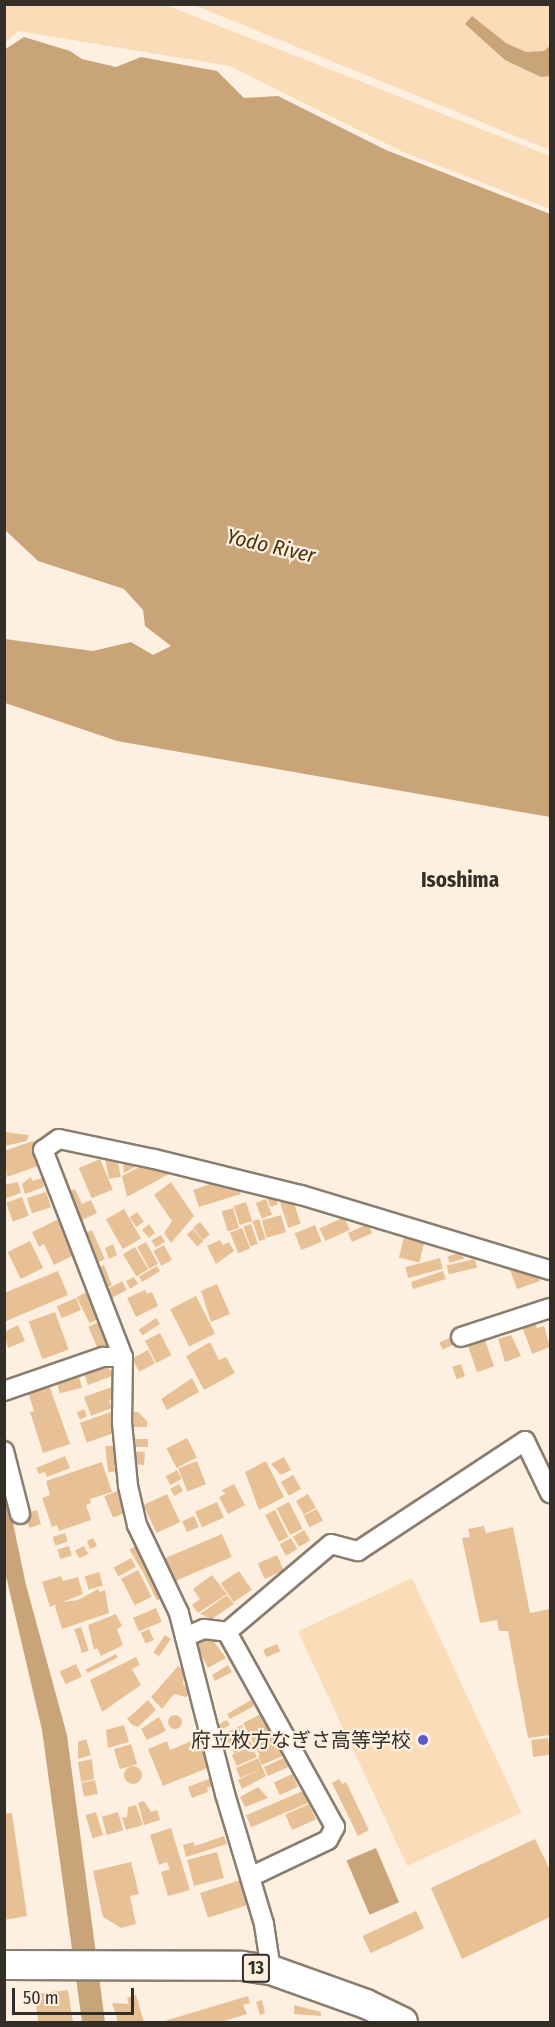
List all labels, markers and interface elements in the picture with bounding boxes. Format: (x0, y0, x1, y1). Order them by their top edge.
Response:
water label: Yodo River (224, 524, 318, 568)
district label: Isoshima (421, 867, 499, 893)
place label: 府立枚方なぎさ高等学校 (191, 1728, 411, 1752)
marker: 府立枚方なぎさ高等学校 (416, 1733, 430, 1747)
road number: 13 (241, 1953, 271, 1983)
scale bar (15, 1976, 136, 2014)
text: 50 m (23, 1987, 59, 2009)

